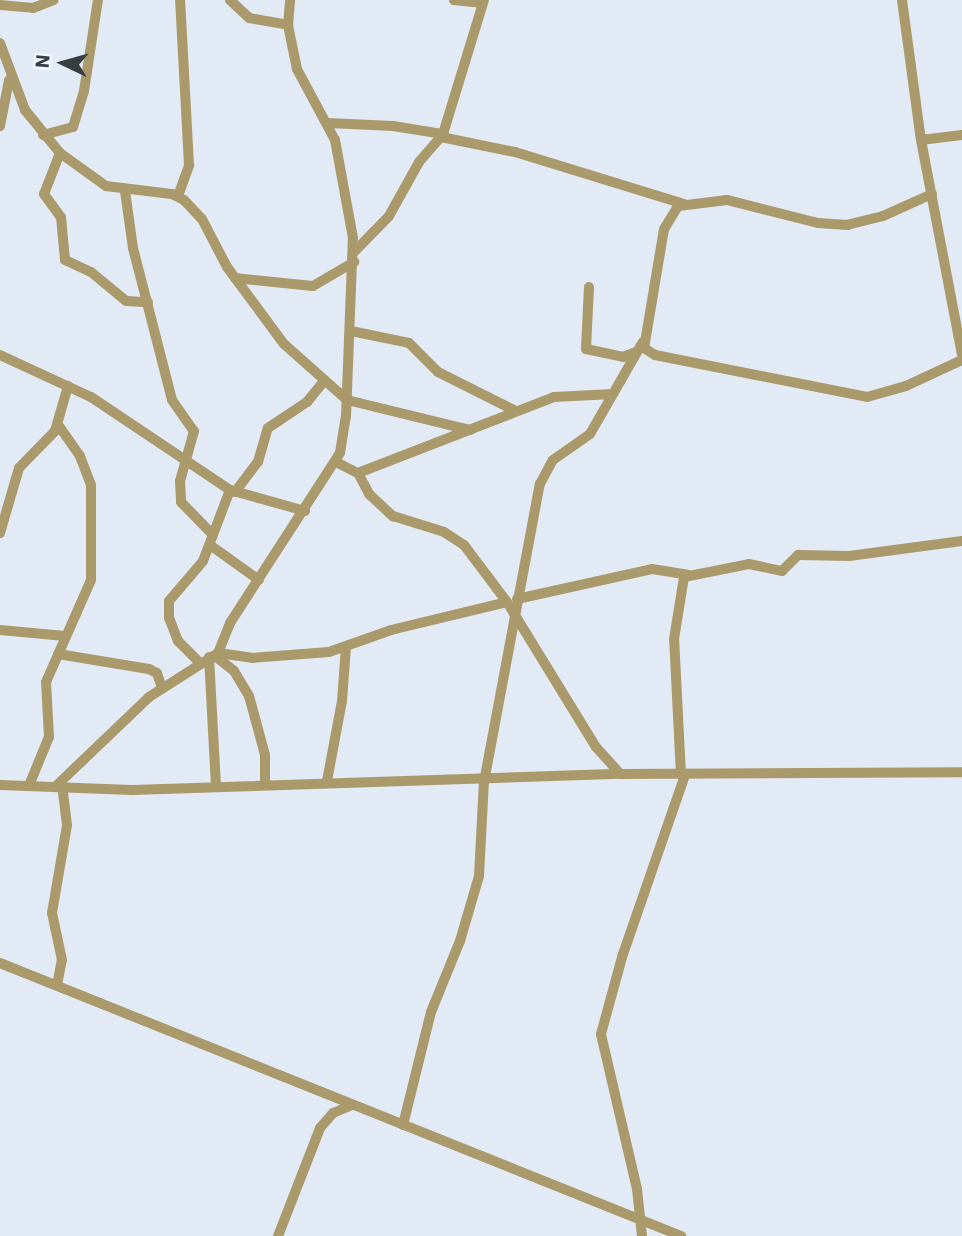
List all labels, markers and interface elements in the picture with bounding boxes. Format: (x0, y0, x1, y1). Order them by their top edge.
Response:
north arrow (28, 28, 98, 98)
text: N (30, 53, 55, 69)

